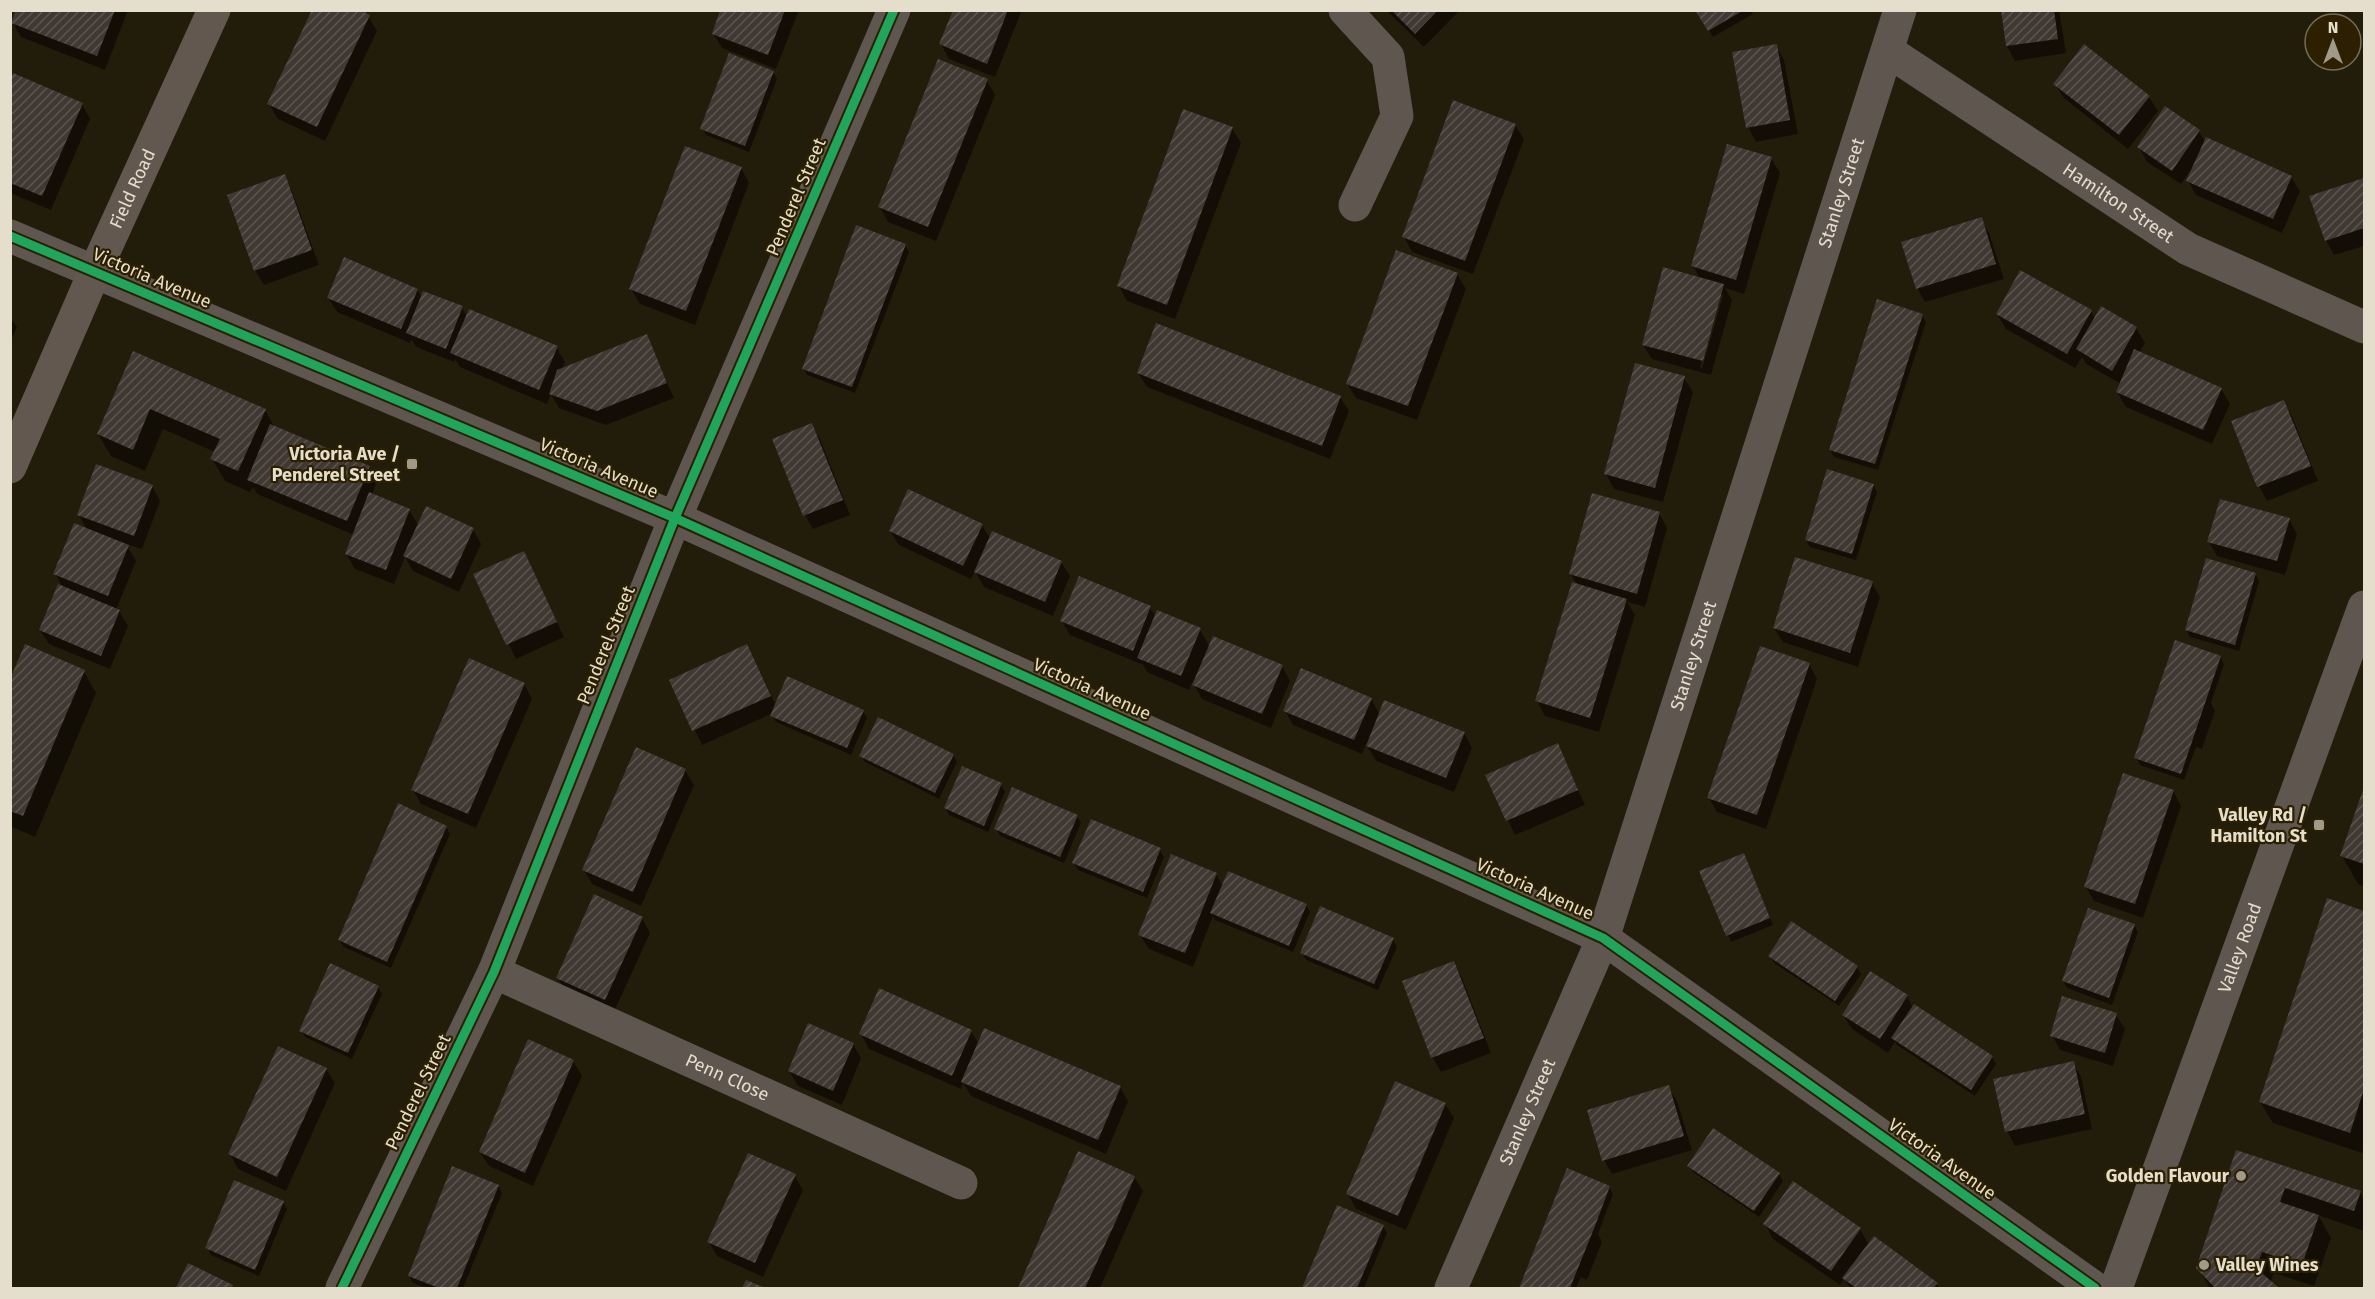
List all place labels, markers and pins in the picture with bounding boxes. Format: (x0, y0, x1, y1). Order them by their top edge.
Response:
place label: Victoria Ave / Penderel Street (272, 443, 401, 486)
marker: Victoria Ave / Penderel Street (405, 457, 419, 471)
place label: Valley Rd / Hamilton St (2210, 804, 2308, 847)
marker: Valley Rd / Hamilton St (2312, 818, 2326, 832)
place label: Golden Flavour (2106, 1165, 2230, 1187)
marker: Golden Flavour (2234, 1169, 2248, 1183)
place label: Valley Wines (2215, 1254, 2319, 1276)
marker: Valley Wines (2197, 1258, 2211, 1272)

